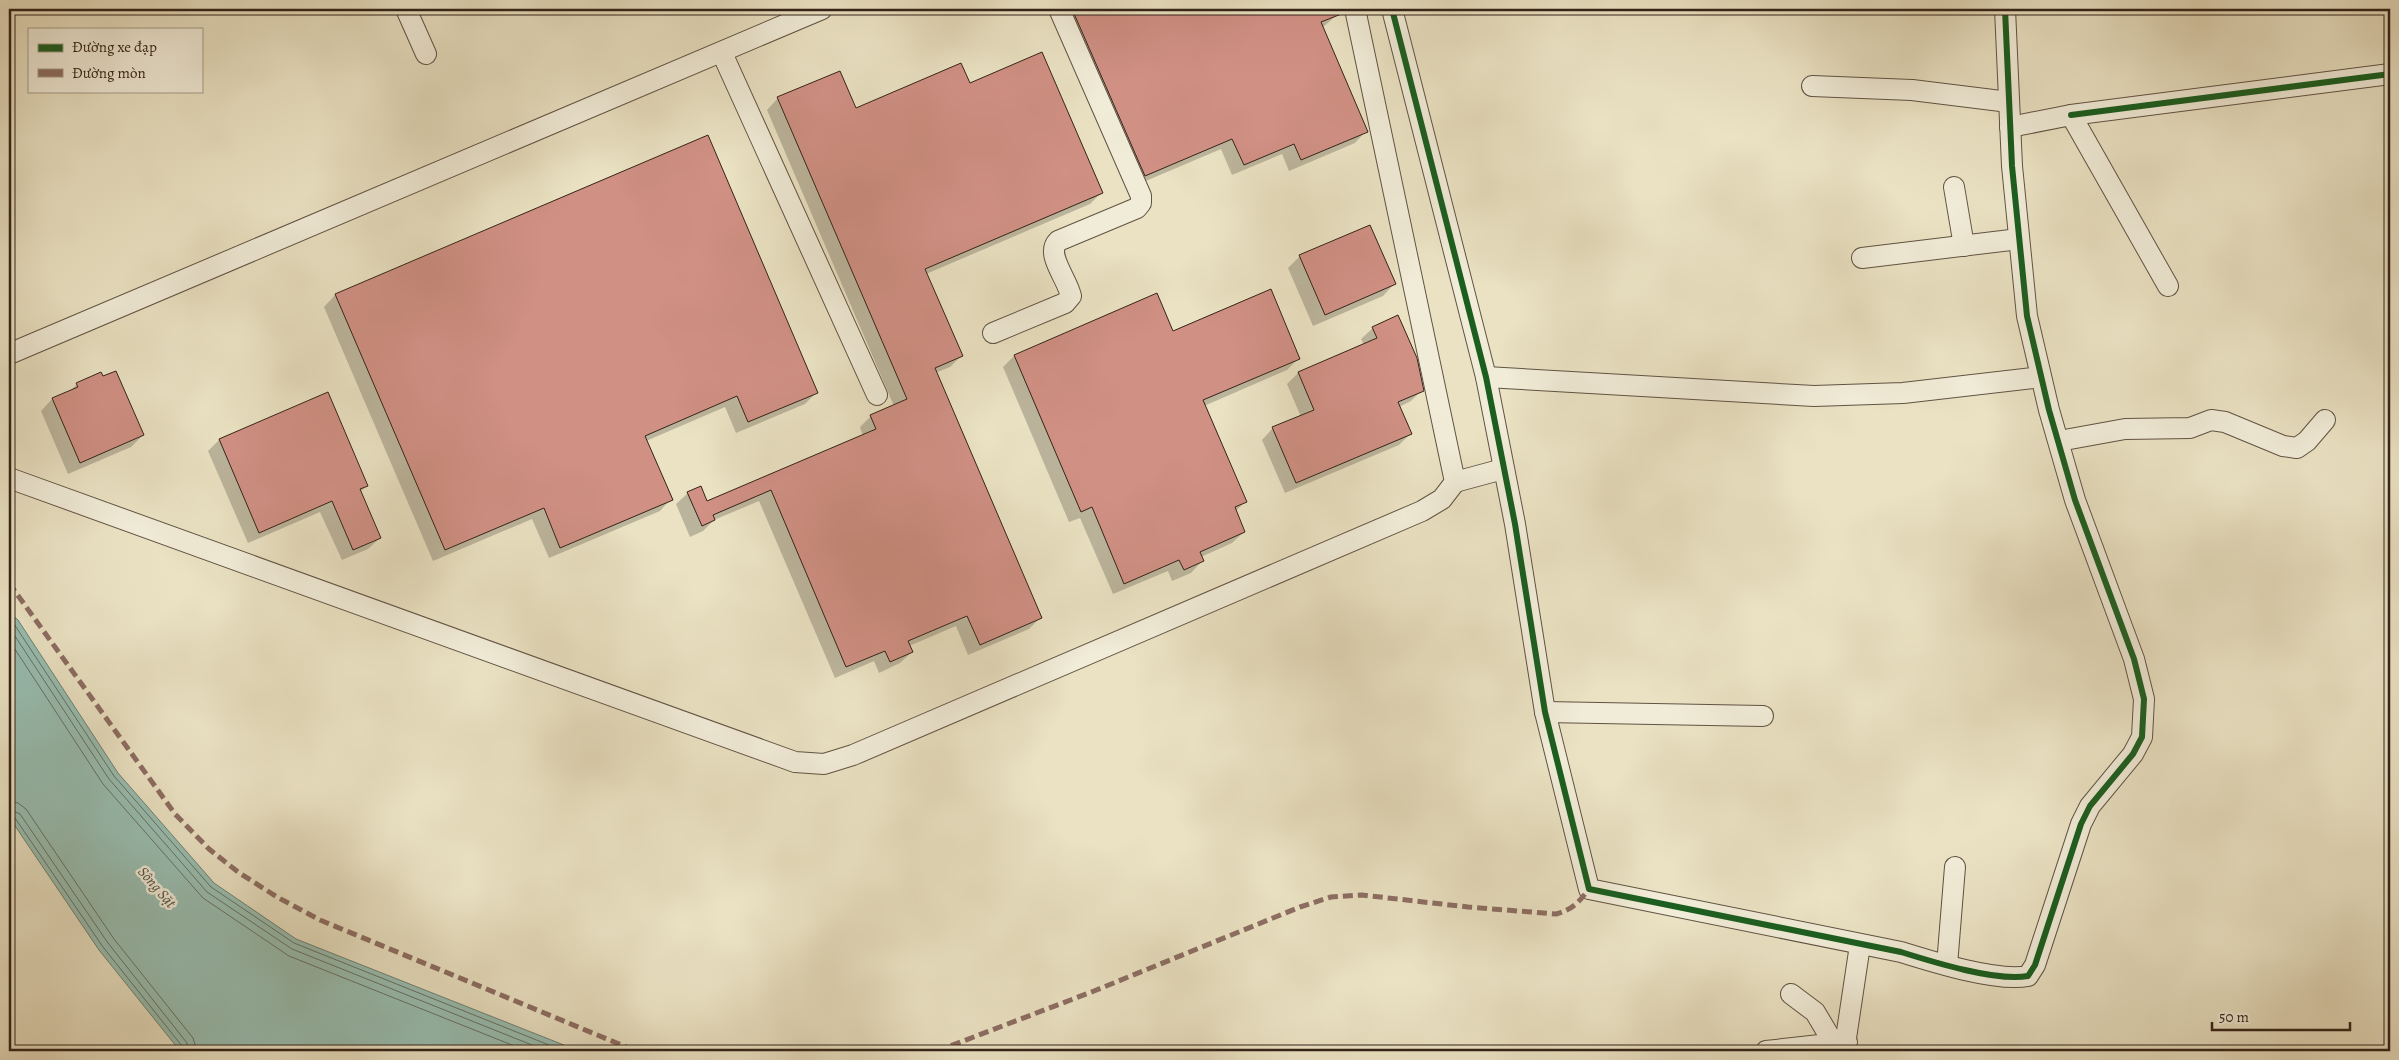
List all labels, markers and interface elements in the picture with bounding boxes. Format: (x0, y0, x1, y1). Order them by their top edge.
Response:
legend (28, 28, 202, 92)
text: Đường xe đạp (72, 37, 157, 57)
text: Đường mòn (72, 63, 146, 83)
water label: Sông Sặt (134, 862, 181, 912)
scale bar (2212, 1000, 2349, 1032)
text: 50 m (2219, 1007, 2249, 1027)

